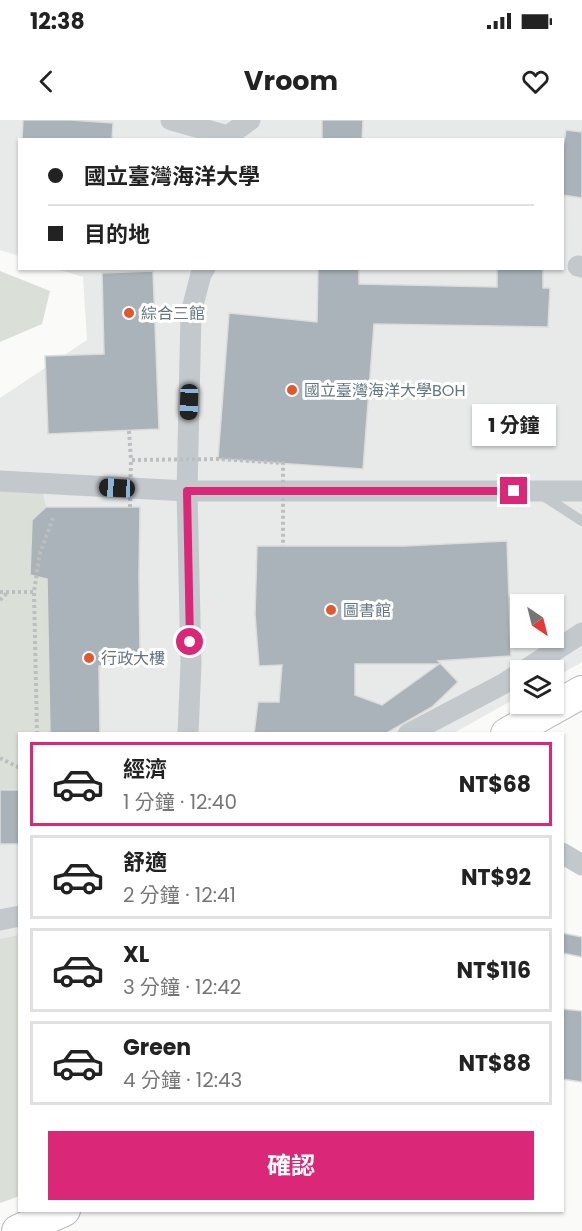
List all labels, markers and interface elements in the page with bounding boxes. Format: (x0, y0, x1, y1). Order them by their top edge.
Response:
text: 12:38 (30, 6, 85, 37)
text: Vroom (244, 62, 338, 99)
icon: back (30, 65, 63, 98)
icon: heart (519, 65, 552, 98)
text: 國立臺灣海洋大學 (84, 161, 260, 192)
text: 目的地 (84, 219, 150, 250)
place label: 綜合三館 (141, 302, 205, 325)
marker: 綜合三館 (122, 306, 136, 320)
place label: 國立臺灣海洋大學BOH (304, 379, 465, 402)
marker: 國立臺灣海洋大學BOH (285, 383, 299, 397)
car (179, 384, 199, 420)
callout: 1 分鐘 (472, 404, 556, 446)
text: 1 分鐘 (488, 411, 540, 439)
route end (500, 477, 527, 504)
car (99, 478, 135, 498)
north arrow (510, 594, 564, 648)
map controls (510, 594, 564, 714)
place label: 圖書館 (343, 599, 391, 622)
marker: 圖書館 (324, 603, 338, 617)
route start (176, 628, 203, 655)
place label: 行政大樓 (101, 647, 165, 670)
marker: 行政大樓 (82, 651, 96, 665)
button: layers (510, 660, 564, 714)
text: 經濟 (123, 754, 167, 785)
icon: car (51, 757, 105, 811)
text: NT$68 (459, 769, 531, 800)
text: 1 分鐘 · 12:40 (123, 788, 237, 816)
text: 舒適 (123, 847, 167, 878)
icon: car (51, 850, 105, 904)
text: NT$92 (461, 862, 531, 893)
text: 2 分鐘 · 12:41 (123, 881, 236, 909)
text: XL (123, 939, 149, 970)
icon: car (51, 943, 105, 997)
text: NT$116 (456, 955, 531, 986)
text: 3 分鐘 · 12:42 (123, 973, 241, 1001)
text: Green (123, 1032, 191, 1063)
icon: car (51, 1036, 105, 1090)
text: NT$88 (458, 1048, 531, 1079)
text: 4 分鐘 · 12:43 (123, 1066, 242, 1094)
button: 確認 (48, 1131, 534, 1200)

